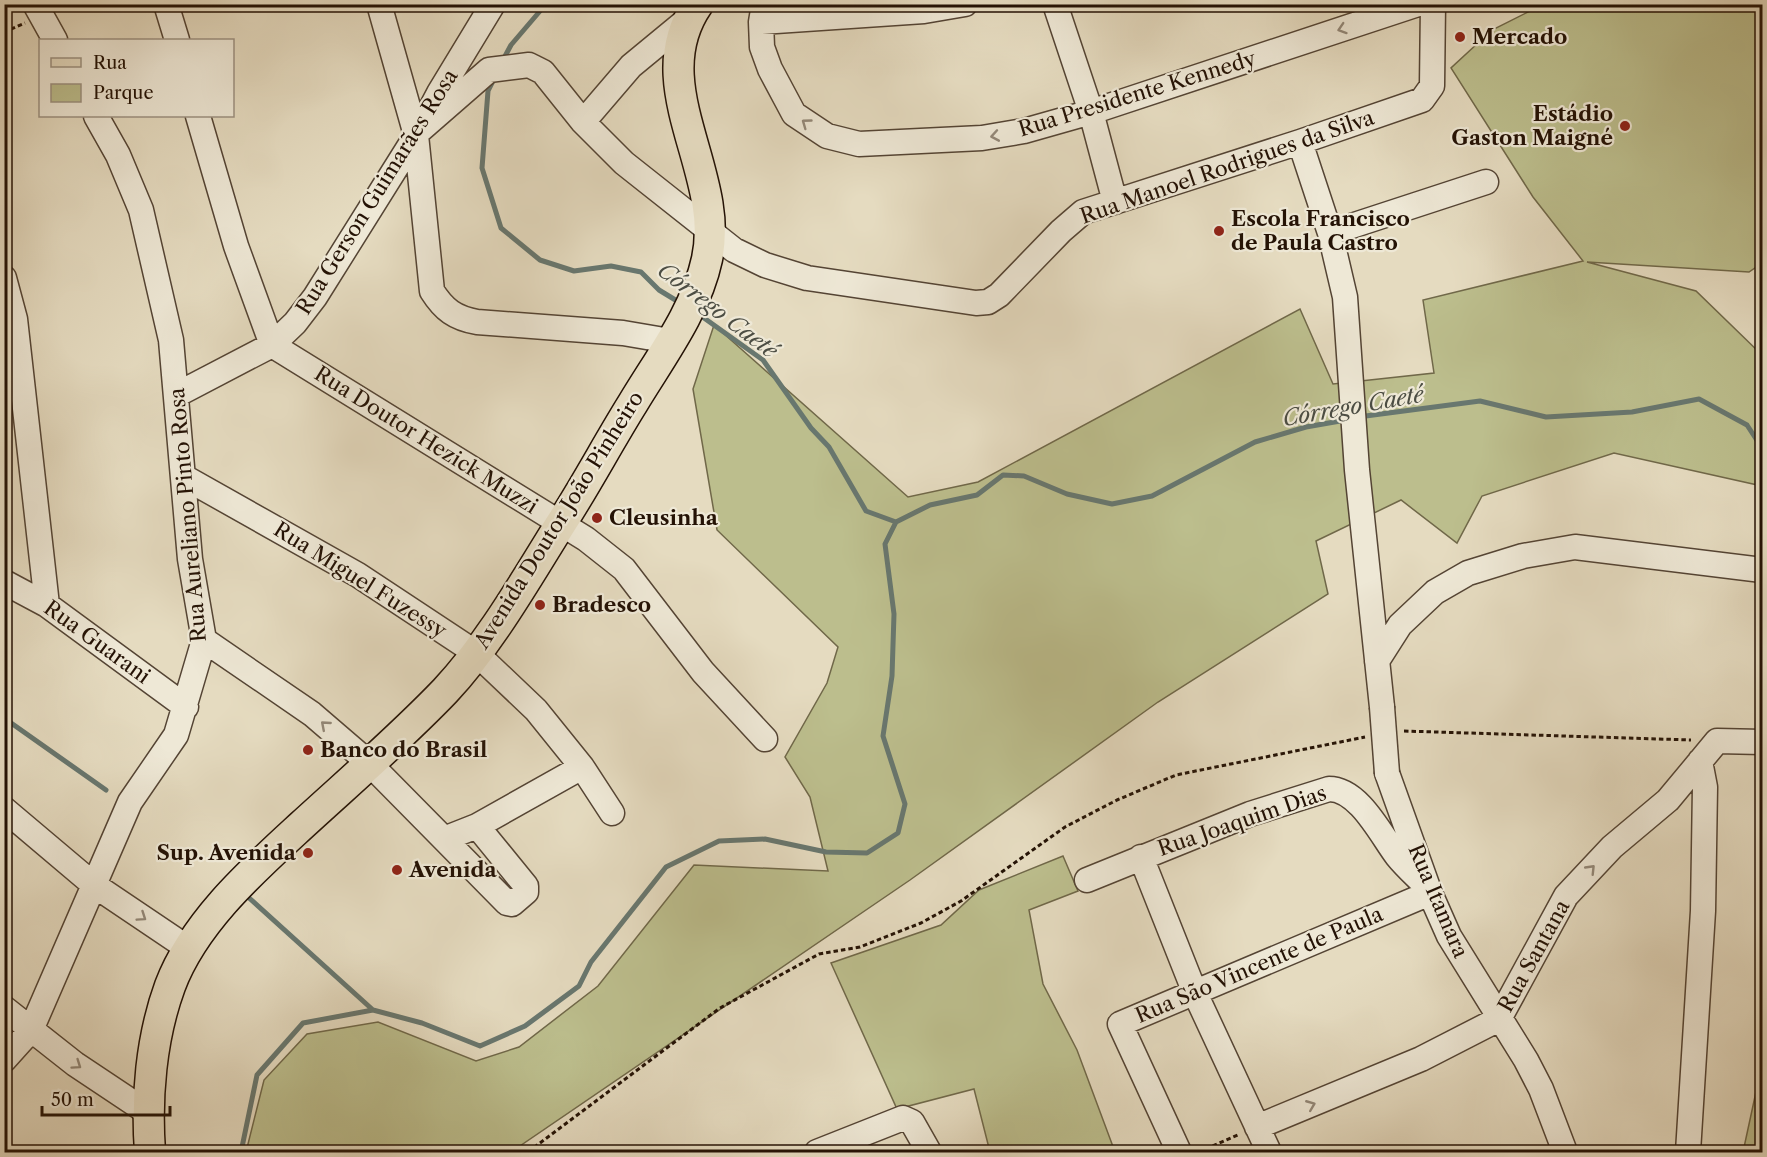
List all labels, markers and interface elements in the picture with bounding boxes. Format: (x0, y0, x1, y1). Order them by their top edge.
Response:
one-way arrow (1337, 22, 1348, 35)
place label: Mercado (1472, 24, 1567, 49)
marker: Mercado (1453, 30, 1467, 44)
legend (39, 39, 234, 117)
street label: Rua Presidente Kennedy (1015, 45, 1259, 142)
text: Rua (93, 52, 127, 74)
street label: Rua Gerson Guimarães Rosa (291, 64, 463, 319)
text: Parque (93, 82, 154, 104)
place label: Estádio Gaston Maigné (1451, 101, 1613, 150)
street label: Rua Manoel Rodrigues da Silva (1077, 104, 1378, 229)
one-way arrow (801, 119, 812, 130)
marker: Estádio Gaston Maigné (1618, 119, 1632, 133)
one-way arrow (991, 129, 1000, 141)
place label: Escola Francisco de Paula Castro (1231, 206, 1410, 255)
marker: Escola Francisco de Paula Castro (1212, 224, 1226, 238)
water label: Córrego Caeté (652, 257, 784, 365)
street label: Rua Doutor Hezick Muzzi (310, 360, 543, 519)
water label: Córrego Caeté (1280, 381, 1427, 432)
street label: Rua Aureliano Pinto Rosa (164, 386, 211, 643)
street label: Avenida Doutor João Pinheiro (468, 387, 648, 654)
place label: Cleusinha (609, 505, 719, 530)
marker: Cleusinha (590, 511, 604, 525)
street label: Rua Miguel Fuzessy (269, 516, 451, 643)
place label: Bradesco (552, 592, 651, 617)
street label: Rua Guarani (39, 595, 155, 688)
marker: Bradesco (533, 598, 547, 612)
one-way arrow (321, 721, 332, 732)
place label: Banco do Brasil (320, 737, 487, 762)
marker: Banco do Brasil (301, 743, 315, 757)
street label: Rua Joaquim Dias (1154, 780, 1329, 861)
place label: Sup. Avenida (157, 840, 297, 865)
street label: Rua Itamara (1403, 840, 1474, 962)
marker: Sup. Avenida (301, 846, 315, 860)
place label: Avenida (408, 857, 498, 882)
marker: Avenida (390, 863, 404, 877)
one-way arrow (1584, 865, 1595, 876)
street label: Rua Santana (1493, 895, 1575, 1016)
street label: Rua São Vincente de Paula (1131, 901, 1387, 1028)
one-way arrow (135, 910, 146, 921)
one-way arrow (71, 1058, 82, 1069)
scale bar (42, 1079, 170, 1117)
text: 50 m (51, 1089, 94, 1111)
one-way arrow (1305, 1100, 1316, 1112)

